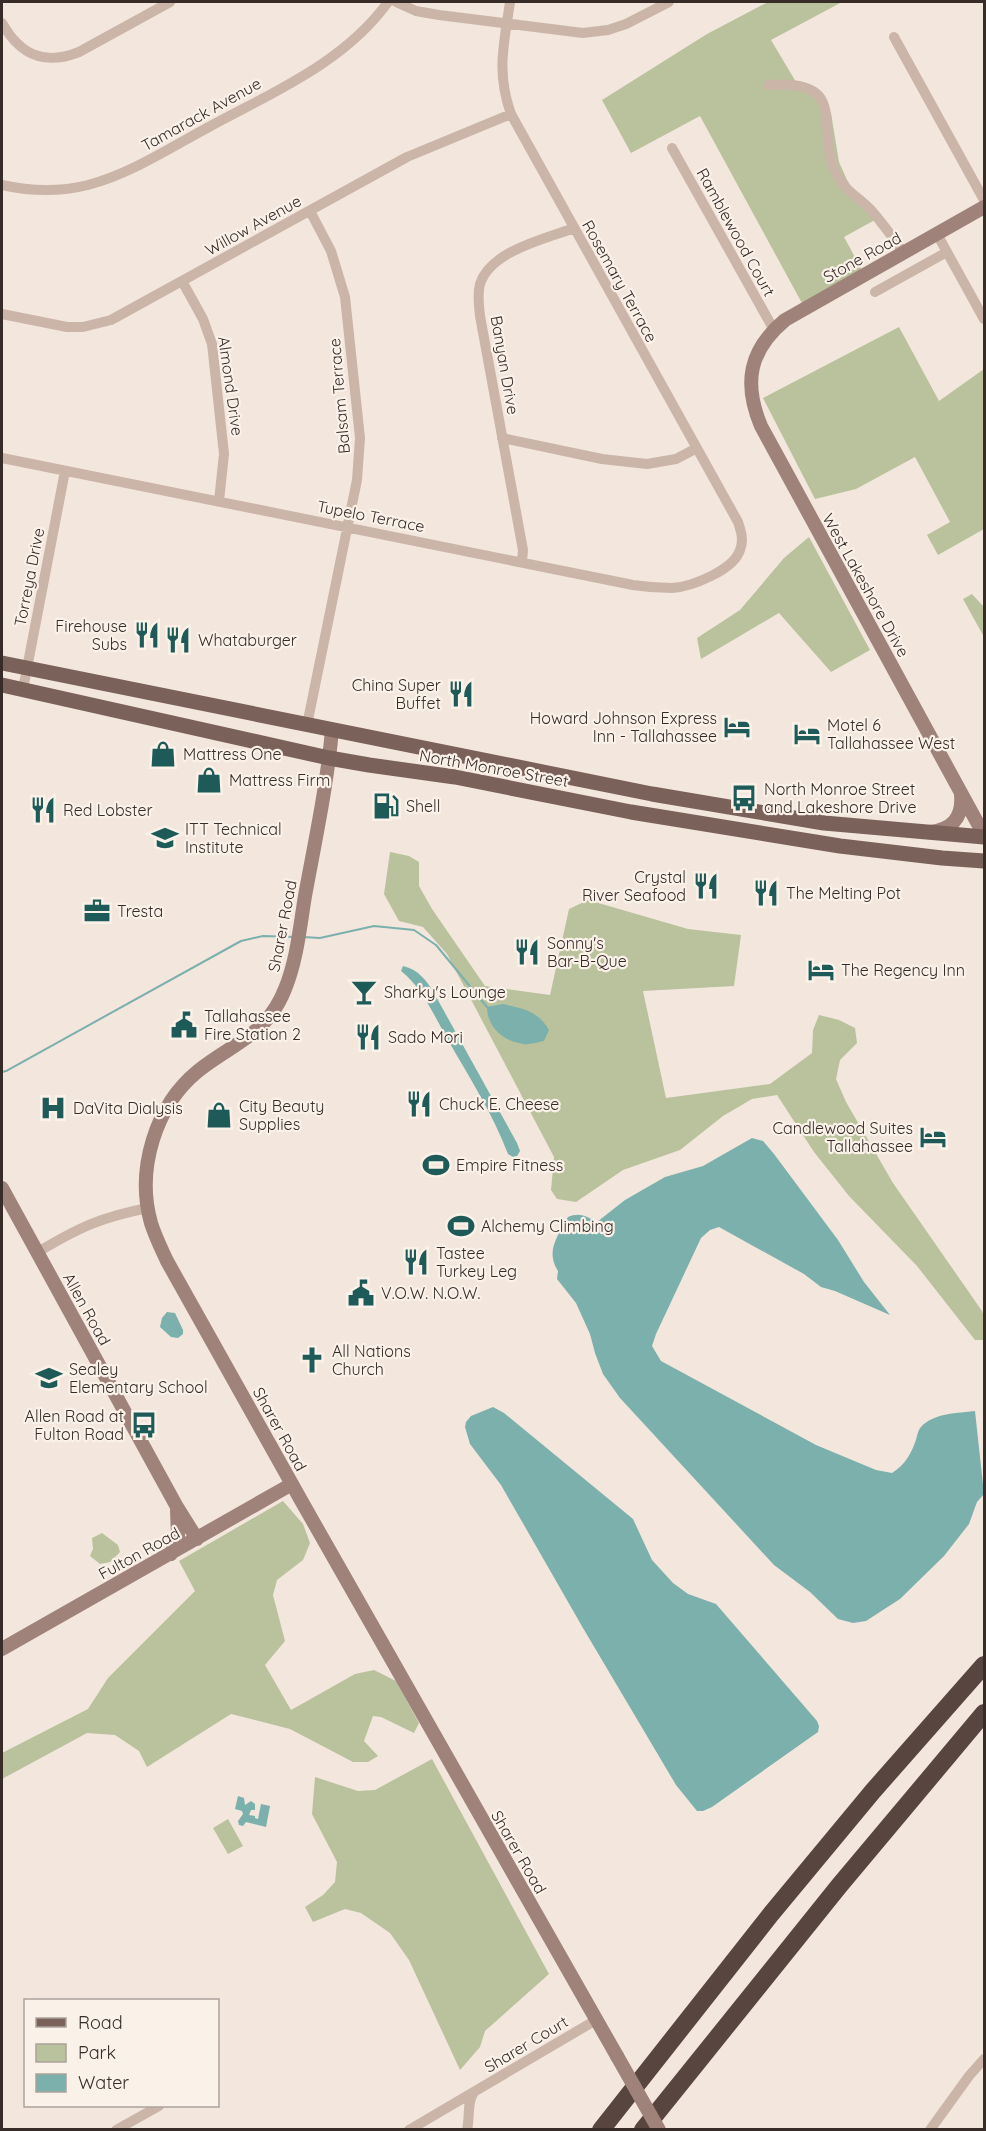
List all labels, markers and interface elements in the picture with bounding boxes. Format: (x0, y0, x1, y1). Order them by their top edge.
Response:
street label: Tamarack Avenue (138, 73, 264, 155)
street label: Ramblewood Court (692, 164, 780, 300)
street label: Willow Avenue (201, 190, 305, 260)
street label: Rosemary Terrace (578, 216, 662, 346)
street label: Stone Road (819, 227, 905, 287)
street label: Banyan Drive (486, 314, 524, 416)
street label: Almond Drive (214, 335, 248, 437)
street label: Balsam Terrace (324, 337, 354, 455)
street label: Tupelo Terrace (316, 496, 426, 536)
street label: West Lakeshore Drive (818, 510, 914, 660)
street label: Torreya Drive (10, 526, 48, 628)
place label: Firehouse Subs (55, 616, 127, 654)
restaurant icon: Firehouse Subs (132, 620, 162, 650)
restaurant icon: Whataburger (163, 625, 193, 655)
place label: Whataburger (198, 630, 297, 650)
place label: China Super Buffet (352, 675, 441, 713)
restaurant icon: China Super Buffet (446, 679, 476, 709)
place label: Howard Johnson Express Inn - Tallahassee (530, 708, 717, 746)
hotel icon: Howard Johnson Express Inn - Tallahassee (722, 712, 752, 742)
place label: Motel 6 Tallahassee West (827, 715, 955, 753)
hotel icon: Motel 6 Tallahassee West (792, 719, 822, 749)
shop icon: Mattress One (148, 739, 178, 769)
place label: Mattress One (183, 744, 282, 764)
street label: North Monroe Street (418, 745, 570, 791)
shop icon: Mattress Firm (194, 765, 224, 795)
place label: Mattress Firm (229, 770, 330, 790)
place label: North Monroe Street and Lakeshore Drive (764, 779, 916, 817)
bus stop icon: North Monroe Street and Lakeshore Drive (729, 783, 759, 813)
fuel station icon: Shell (371, 791, 401, 821)
restaurant icon: Red Lobster (28, 795, 58, 825)
place label: Shell (406, 796, 440, 816)
place label: Red Lobster (63, 800, 153, 820)
place label: ITT Technical Institute (185, 819, 282, 857)
school or university icon: ITT Technical Institute (150, 823, 180, 853)
place label: Crystal River Seafood (582, 867, 686, 905)
restaurant icon: Crystal River Seafood (691, 871, 721, 901)
restaurant icon: The Melting Pot (751, 878, 781, 908)
street label: Sharer Road (263, 879, 301, 973)
place label: The Melting Pot (786, 883, 901, 903)
office icon: Tresta (82, 896, 112, 926)
place label: Tresta (117, 901, 163, 921)
place label: Sonny's Bar-B-Que (547, 933, 627, 971)
restaurant icon: Sonny's Bar-B-Que (512, 937, 542, 967)
hotel icon: The Regency Inn (806, 955, 836, 985)
place label: The Regency Inn (841, 960, 965, 980)
bar icon: Sharky's Lounge (349, 977, 379, 1007)
place label: Sharky's Lounge (384, 982, 506, 1002)
place label: Tallahassee Fire Station 2 (204, 1006, 301, 1044)
public building icon: Tallahassee Fire Station 2 (169, 1010, 199, 1040)
restaurant icon: Sado Mori (353, 1022, 383, 1052)
place label: Sado Mori (388, 1027, 463, 1047)
restaurant icon: Chuck E. Cheese (404, 1089, 434, 1119)
hospital icon: DaVita Dialysis (38, 1093, 68, 1123)
place label: Chuck E. Cheese (439, 1094, 559, 1114)
place label: City Beauty Supplies (239, 1096, 324, 1134)
place label: DaVita Dialysis (73, 1098, 183, 1118)
shop icon: City Beauty Supplies (204, 1100, 234, 1130)
place label: Candlewood Suites Tallahassee (773, 1118, 913, 1156)
hotel icon: Candlewood Suites Tallahassee (918, 1122, 948, 1152)
sports icon: Empire Fitness (421, 1150, 451, 1180)
place label: Empire Fitness (456, 1155, 563, 1175)
sports icon: Alchemy Climbing (446, 1211, 476, 1241)
place label: Alchemy Climbing (481, 1216, 614, 1236)
place label: Tastee Turkey Leg (436, 1243, 517, 1281)
restaurant icon: Tastee Turkey Leg (401, 1247, 431, 1277)
street label: Allen Road (59, 1269, 115, 1349)
public building icon: V.O.W. N.O.W. (346, 1278, 376, 1308)
place label: V.O.W. N.O.W. (381, 1283, 481, 1303)
place label: All Nations Church (332, 1341, 411, 1379)
church icon: All Nations Church (297, 1345, 327, 1375)
place label: Sealey Elementary School (69, 1359, 208, 1397)
school or university icon: Sealey Elementary School (34, 1363, 64, 1393)
street label: Sharer Road (249, 1384, 311, 1474)
place label: Allen Road at Fulton Road (25, 1406, 124, 1444)
bus stop icon: Allen Road at Fulton Road (129, 1410, 159, 1440)
street label: Fulton Road (95, 1522, 183, 1584)
street label: Sharer Road (487, 1807, 551, 1897)
legend (24, 1999, 219, 2107)
text: Road (78, 2011, 123, 2034)
street label: Sharer Court (481, 2011, 571, 2077)
text: Park (78, 2041, 116, 2064)
text: Water (78, 2071, 129, 2094)

